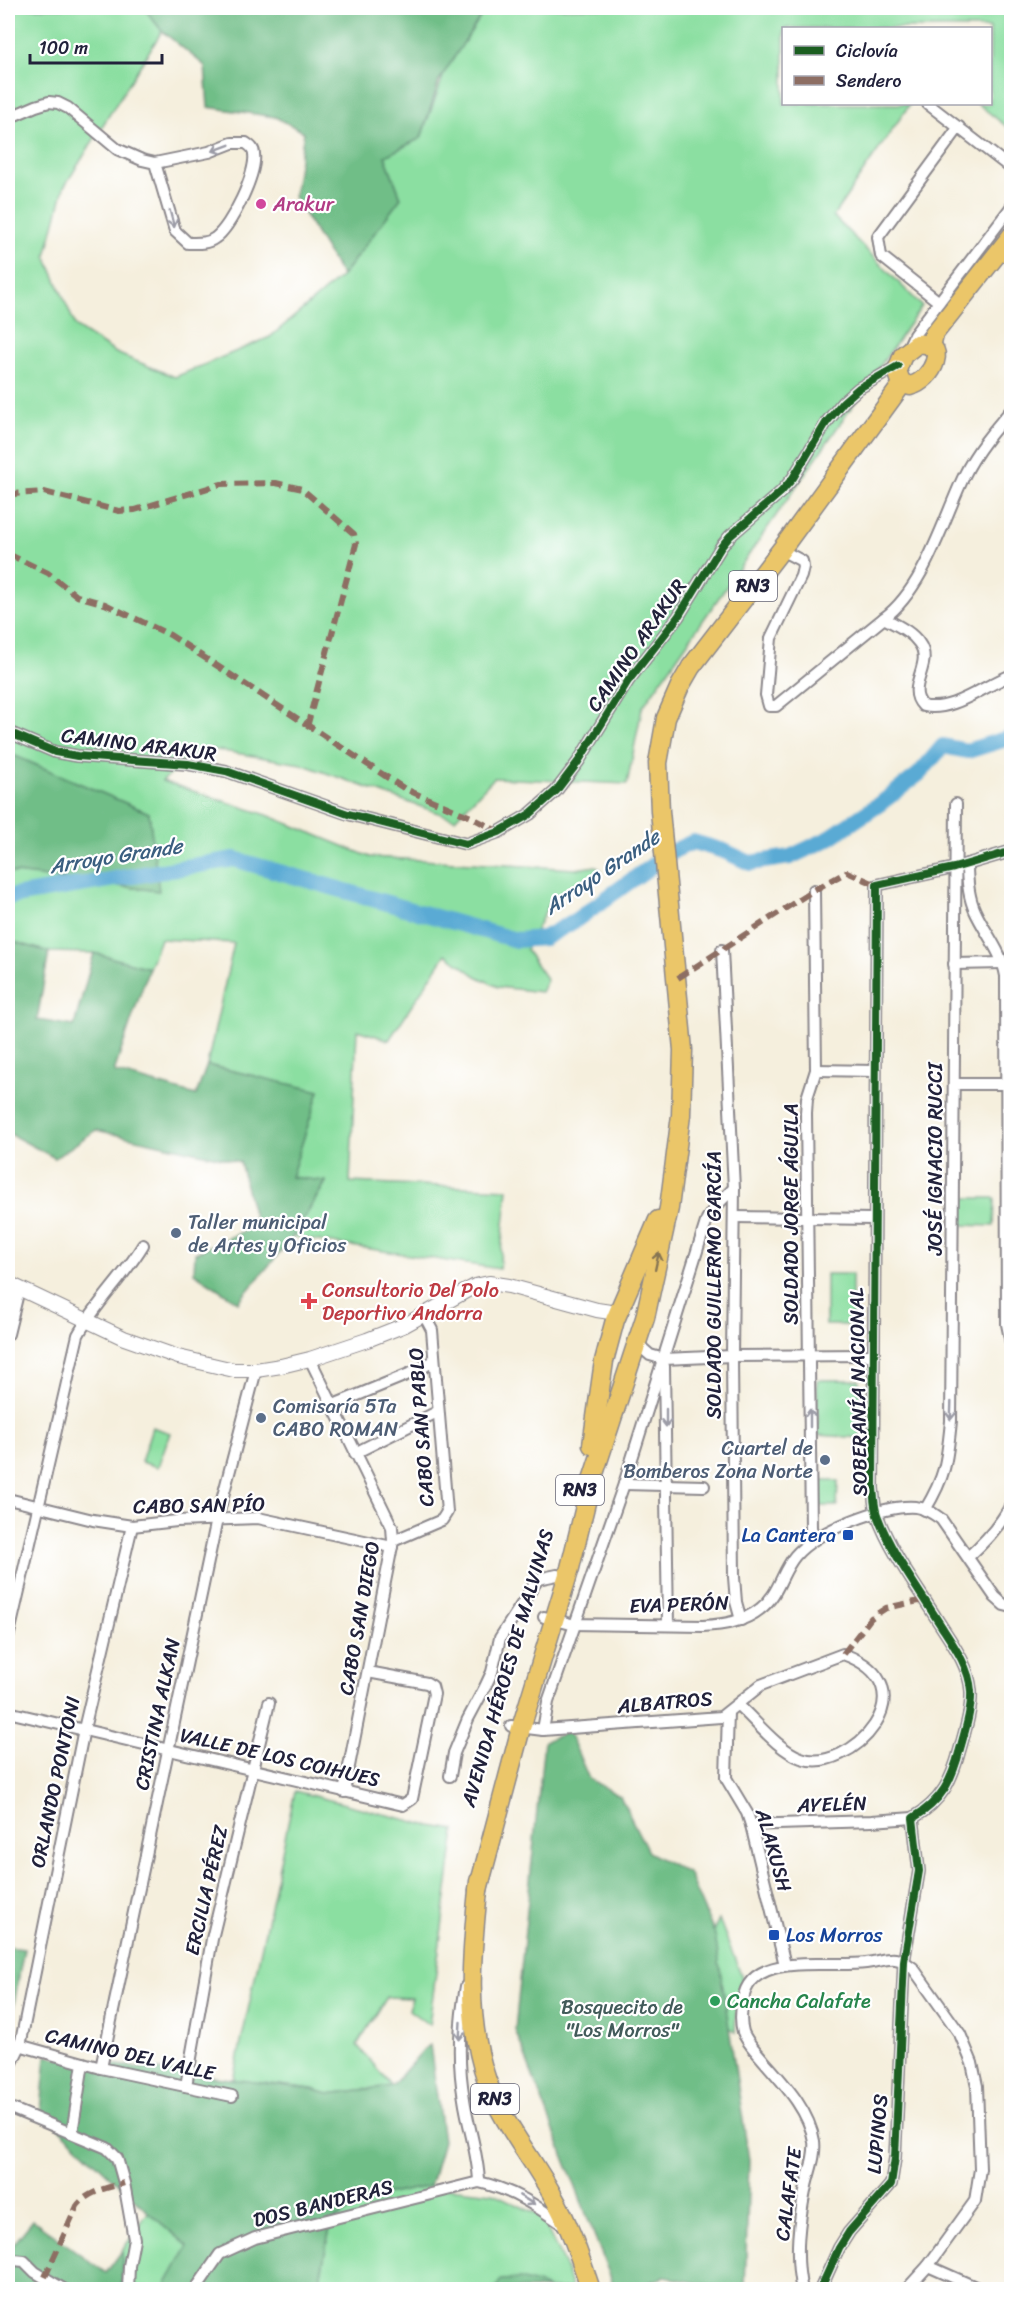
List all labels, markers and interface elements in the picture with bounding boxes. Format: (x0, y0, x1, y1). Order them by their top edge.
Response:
scale bar (30, 27, 162, 65)
legend (782, 27, 992, 105)
text: 100 m (39, 32, 88, 64)
text: Ciclovía (836, 35, 898, 67)
text: Sendero (836, 65, 901, 97)
one-way arrow (212, 143, 231, 154)
place label: Arakur (272, 187, 335, 222)
marker: Arakur (254, 197, 268, 211)
one-way arrow (166, 209, 178, 228)
street label: CAMINO ARAKUR (577, 571, 696, 719)
road number: RN3 (729, 571, 777, 601)
street label: CAMINO ARAKUR (59, 718, 219, 771)
water label: Arroyo Grande (535, 818, 670, 926)
water label: Arroyo Grande (46, 826, 187, 885)
street label: JOSÉ IGNACIO RUCCI (918, 1062, 953, 1256)
street label: SOLDADO JORGE ÁGUILA (774, 1103, 809, 1325)
street label: SOLDADO GUILLERMO GARCÍA (697, 1151, 732, 1419)
place label: Taller municipal de Artes y Oficios (188, 1205, 347, 1263)
marker: Taller municipal de Artes y Oficios (169, 1226, 183, 1240)
one-way arrow (652, 1252, 664, 1271)
place label: Consultorio Del Polo Deportivo Andorra (322, 1273, 499, 1331)
street label: SOBERANÍA NACIONAL (839, 1287, 878, 1497)
marker: Consultorio Del Polo Deportivo Andorra (300, 1292, 318, 1310)
street label: CABO SAN PABLO (398, 1346, 445, 1508)
place label: Comisaría 5Ta CABO ROMAN (273, 1389, 398, 1447)
one-way arrow (945, 1401, 957, 1421)
one-way arrow (660, 1407, 672, 1427)
one-way arrow (805, 1408, 816, 1428)
marker: Comisaría 5Ta CABO ROMAN (254, 1411, 268, 1425)
place label: Cuartel de Bomberos Zona Norte (623, 1431, 813, 1489)
marker: Cuartel de Bomberos Zona Norte (818, 1453, 832, 1467)
road number: RN3 (556, 1475, 604, 1505)
street label: CABO SAN PÍO (133, 1487, 265, 1524)
place label: La Cantera (742, 1518, 836, 1553)
street label: AVENIDA HÉROES DE MALVINAS (451, 1525, 564, 1812)
marker: La Cantera (841, 1528, 855, 1542)
street label: CABO SAN DIEGO (329, 1538, 390, 1698)
street label: EVA PERÓN (629, 1585, 730, 1624)
street label: CRISTINA ALKAN (124, 1635, 191, 1793)
street label: ALBATROS (615, 1681, 715, 1724)
street label: ORLANDO PONTONI (20, 1693, 91, 1871)
street label: VALLE DE LOS COIHUES (177, 1718, 383, 1798)
street label: AYELÉN (796, 1786, 867, 1823)
street label: ALAKUSH (745, 1803, 802, 1896)
street label: ERCILIA PÉREZ (175, 1821, 239, 1959)
place label: Los Morros (786, 1918, 883, 1953)
marker: Los Morros (767, 1928, 781, 1942)
place label: Cancha Calafate (727, 1984, 871, 2019)
park label: Bosquecito de "Los Morros" (561, 1990, 683, 2048)
marker: Cancha Calafate (708, 1994, 722, 2008)
street label: CAMINO DEL VALLE (42, 2018, 220, 2091)
one-way arrow (454, 2020, 465, 2040)
road number: RN3 (471, 2084, 519, 2114)
street label: LUPINOS (857, 2092, 898, 2175)
street label: CALAFATE (765, 2143, 813, 2243)
street label: DOS BANDERAS (249, 2169, 397, 2238)
one-way arrow (518, 2195, 535, 2207)

